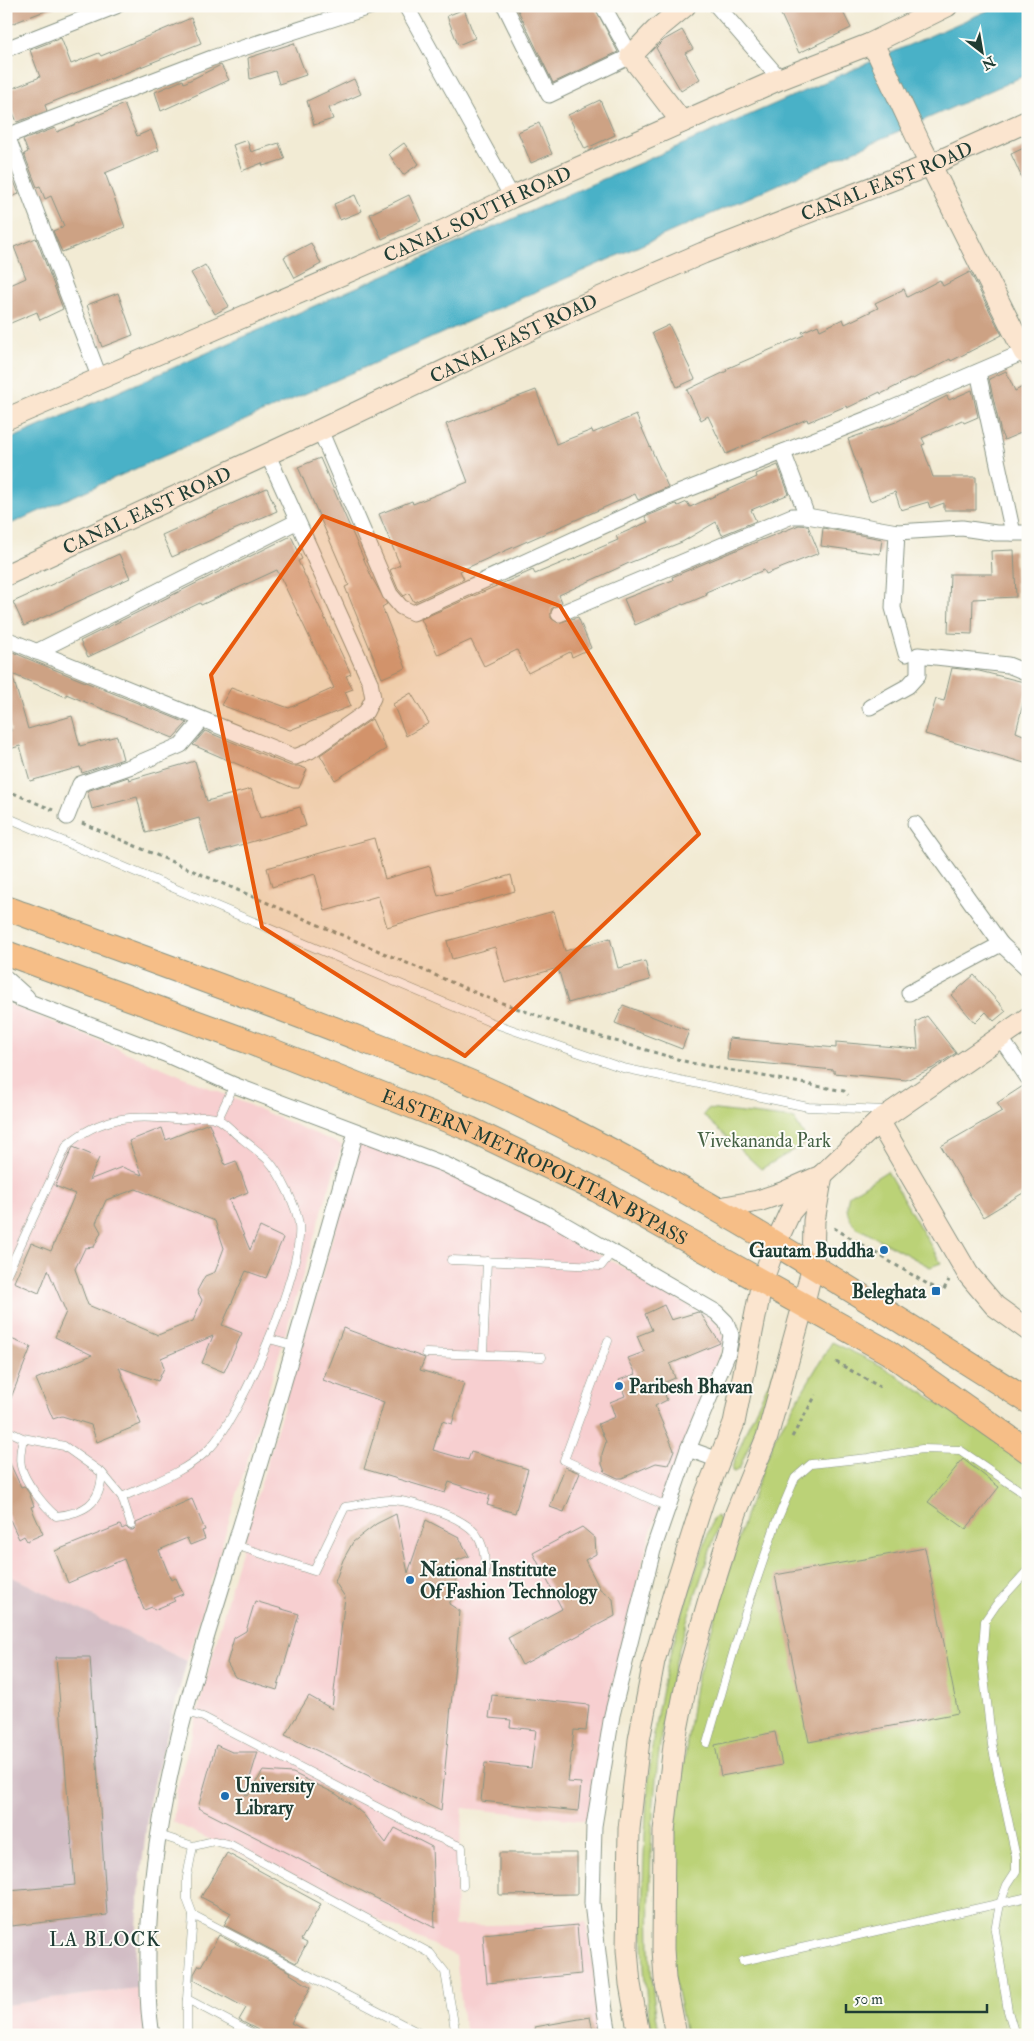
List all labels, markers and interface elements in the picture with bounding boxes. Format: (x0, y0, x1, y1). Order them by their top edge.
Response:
north arrow (956, 28, 1006, 78)
text: N (978, 52, 999, 73)
street label: CANAL EAST ROAD (798, 136, 977, 227)
street label: CANAL SOUTH ROAD (380, 161, 575, 268)
street label: CANAL EAST ROAD (426, 289, 601, 389)
street label: CANAL EAST ROAD (59, 462, 235, 560)
street label: EASTERN METROPOLITAN BYPASS (378, 1084, 692, 1251)
park label: Vivekananda Park (697, 1129, 831, 1153)
place label: Gautam Buddha (749, 1239, 875, 1263)
marker: Gautam Buddha (878, 1244, 890, 1256)
place label: Beleghata (852, 1280, 927, 1305)
marker: Beleghata (930, 1285, 942, 1297)
place label: Paribesh Bhavan (629, 1375, 753, 1399)
marker: Paribesh Bhavan (613, 1380, 625, 1392)
place label: National Institute Of Fashion Technology (419, 1558, 598, 1605)
marker: National Institute Of Fashion Technology (404, 1574, 416, 1586)
place label: University Library (235, 1774, 315, 1821)
marker: University Library (219, 1790, 231, 1802)
district label: LA BLOCK (49, 1927, 161, 1952)
scale bar (846, 1981, 988, 2013)
text: 50 m (854, 1990, 883, 2009)

